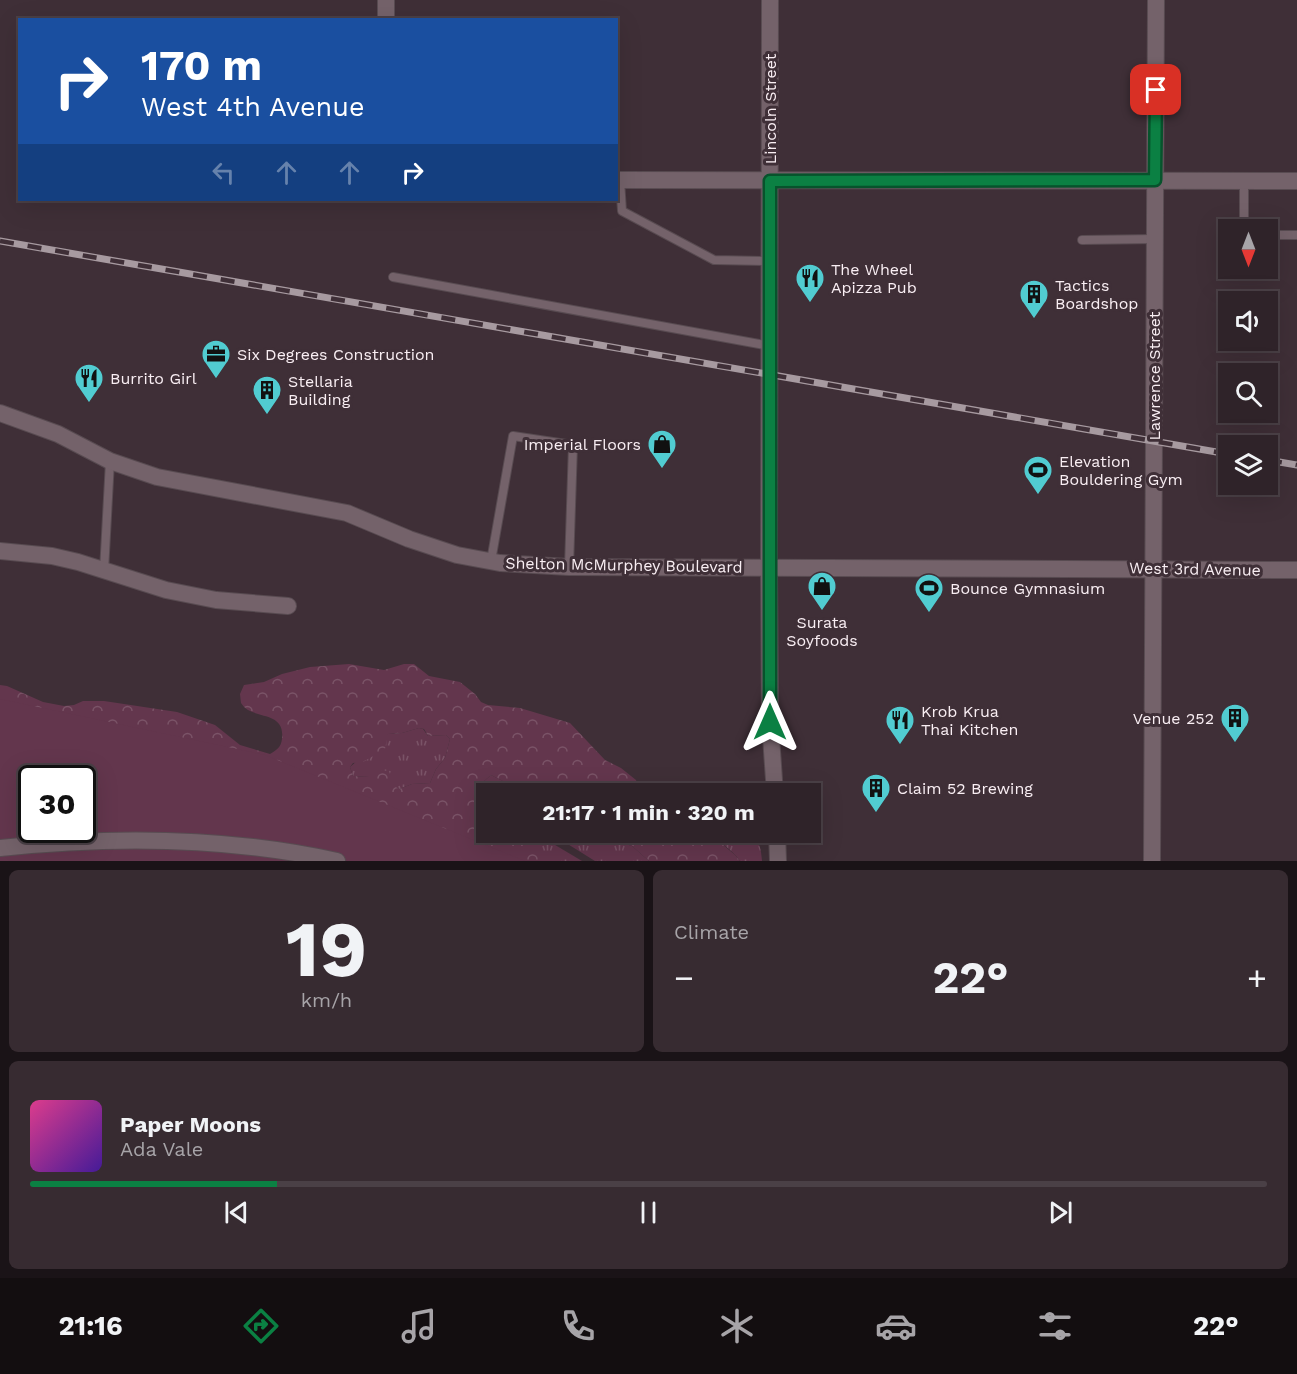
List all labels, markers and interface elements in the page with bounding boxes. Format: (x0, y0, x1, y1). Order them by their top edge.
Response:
text: 170 m (141, 41, 262, 90)
icon: right (42, 42, 120, 120)
street label: Lincoln Street (761, 53, 780, 164)
pin (1130, 64, 1181, 115)
icon: arrive (1139, 73, 1172, 106)
text: West 4th Avenue (141, 91, 365, 123)
icon: left (207, 156, 240, 189)
icon: ahead (270, 156, 303, 189)
icon: ahead (333, 156, 366, 189)
icon: right (396, 156, 429, 189)
north arrow (1218, 219, 1278, 279)
map controls (1218, 219, 1278, 495)
place label: The Wheel Apizza Pub (831, 260, 917, 297)
restaurant icon: The Wheel Apizza Pub (794, 262, 826, 304)
place label: Tactics Boardshop (1055, 276, 1138, 313)
building icon: Tactics Boardshop (1018, 278, 1050, 320)
button: sound (1218, 291, 1278, 351)
street label: Lawrence Street (1145, 311, 1164, 441)
office icon: Six Degrees Construction (200, 338, 232, 380)
place label: Six Degrees Construction (237, 345, 434, 364)
restaurant icon: Burrito Girl (73, 362, 105, 404)
button: search (1218, 363, 1278, 423)
place label: Burrito Girl (110, 369, 197, 388)
place label: Stellaria Building (288, 372, 353, 409)
building icon: Stellaria Building (251, 374, 283, 416)
shop icon: Imperial Floors (646, 428, 678, 470)
place label: Imperial Floors (524, 435, 641, 454)
button: layers (1218, 435, 1278, 495)
place label: Elevation Bouldering Gym (1059, 452, 1183, 489)
sports icon: Elevation Bouldering Gym (1022, 454, 1054, 496)
street label: Shelton McMurphey Boulevard (505, 553, 743, 577)
street label: West 3rd Avenue (1129, 558, 1261, 580)
shop icon: Surata Soyfoods (806, 570, 838, 612)
sports icon: Bounce Gymnasium (913, 572, 945, 614)
place label: Bounce Gymnasium (950, 579, 1105, 598)
place label: Surata Soyfoods (786, 613, 858, 650)
position arrow (738, 690, 802, 754)
place label: Krob Krua Thai Kitchen (921, 702, 1018, 739)
building icon: Venue 252 (1219, 702, 1251, 744)
restaurant icon: Krob Krua Thai Kitchen (884, 704, 916, 746)
place label: Venue 252 (1133, 709, 1214, 728)
speed limit sign: 30 (18, 765, 96, 843)
building icon: Claim 52 Brewing (860, 772, 892, 814)
place label: Claim 52 Brewing (897, 779, 1033, 798)
text: 21:17 · 1 min · 320 m (542, 800, 755, 825)
text: 19 (286, 903, 367, 995)
text: Climate (674, 920, 749, 944)
text: 22° (933, 951, 1008, 1004)
text: − (674, 958, 694, 997)
text: + (1247, 958, 1267, 997)
text: km/h (301, 988, 352, 1012)
text: Paper Moons (120, 1112, 261, 1137)
text: Ada Vale (120, 1137, 203, 1161)
icon: previous (220, 1196, 253, 1229)
icon: pause (632, 1196, 665, 1229)
icon: next (1044, 1196, 1077, 1229)
icon: directions (240, 1305, 282, 1347)
icon: music (398, 1305, 440, 1347)
icon: phone (557, 1305, 599, 1347)
icon: climate (716, 1305, 758, 1347)
icon: car (875, 1305, 917, 1347)
icon: filters (1034, 1305, 1076, 1347)
text: 21:16 (58, 1310, 123, 1342)
text: 22° (1193, 1310, 1239, 1342)

